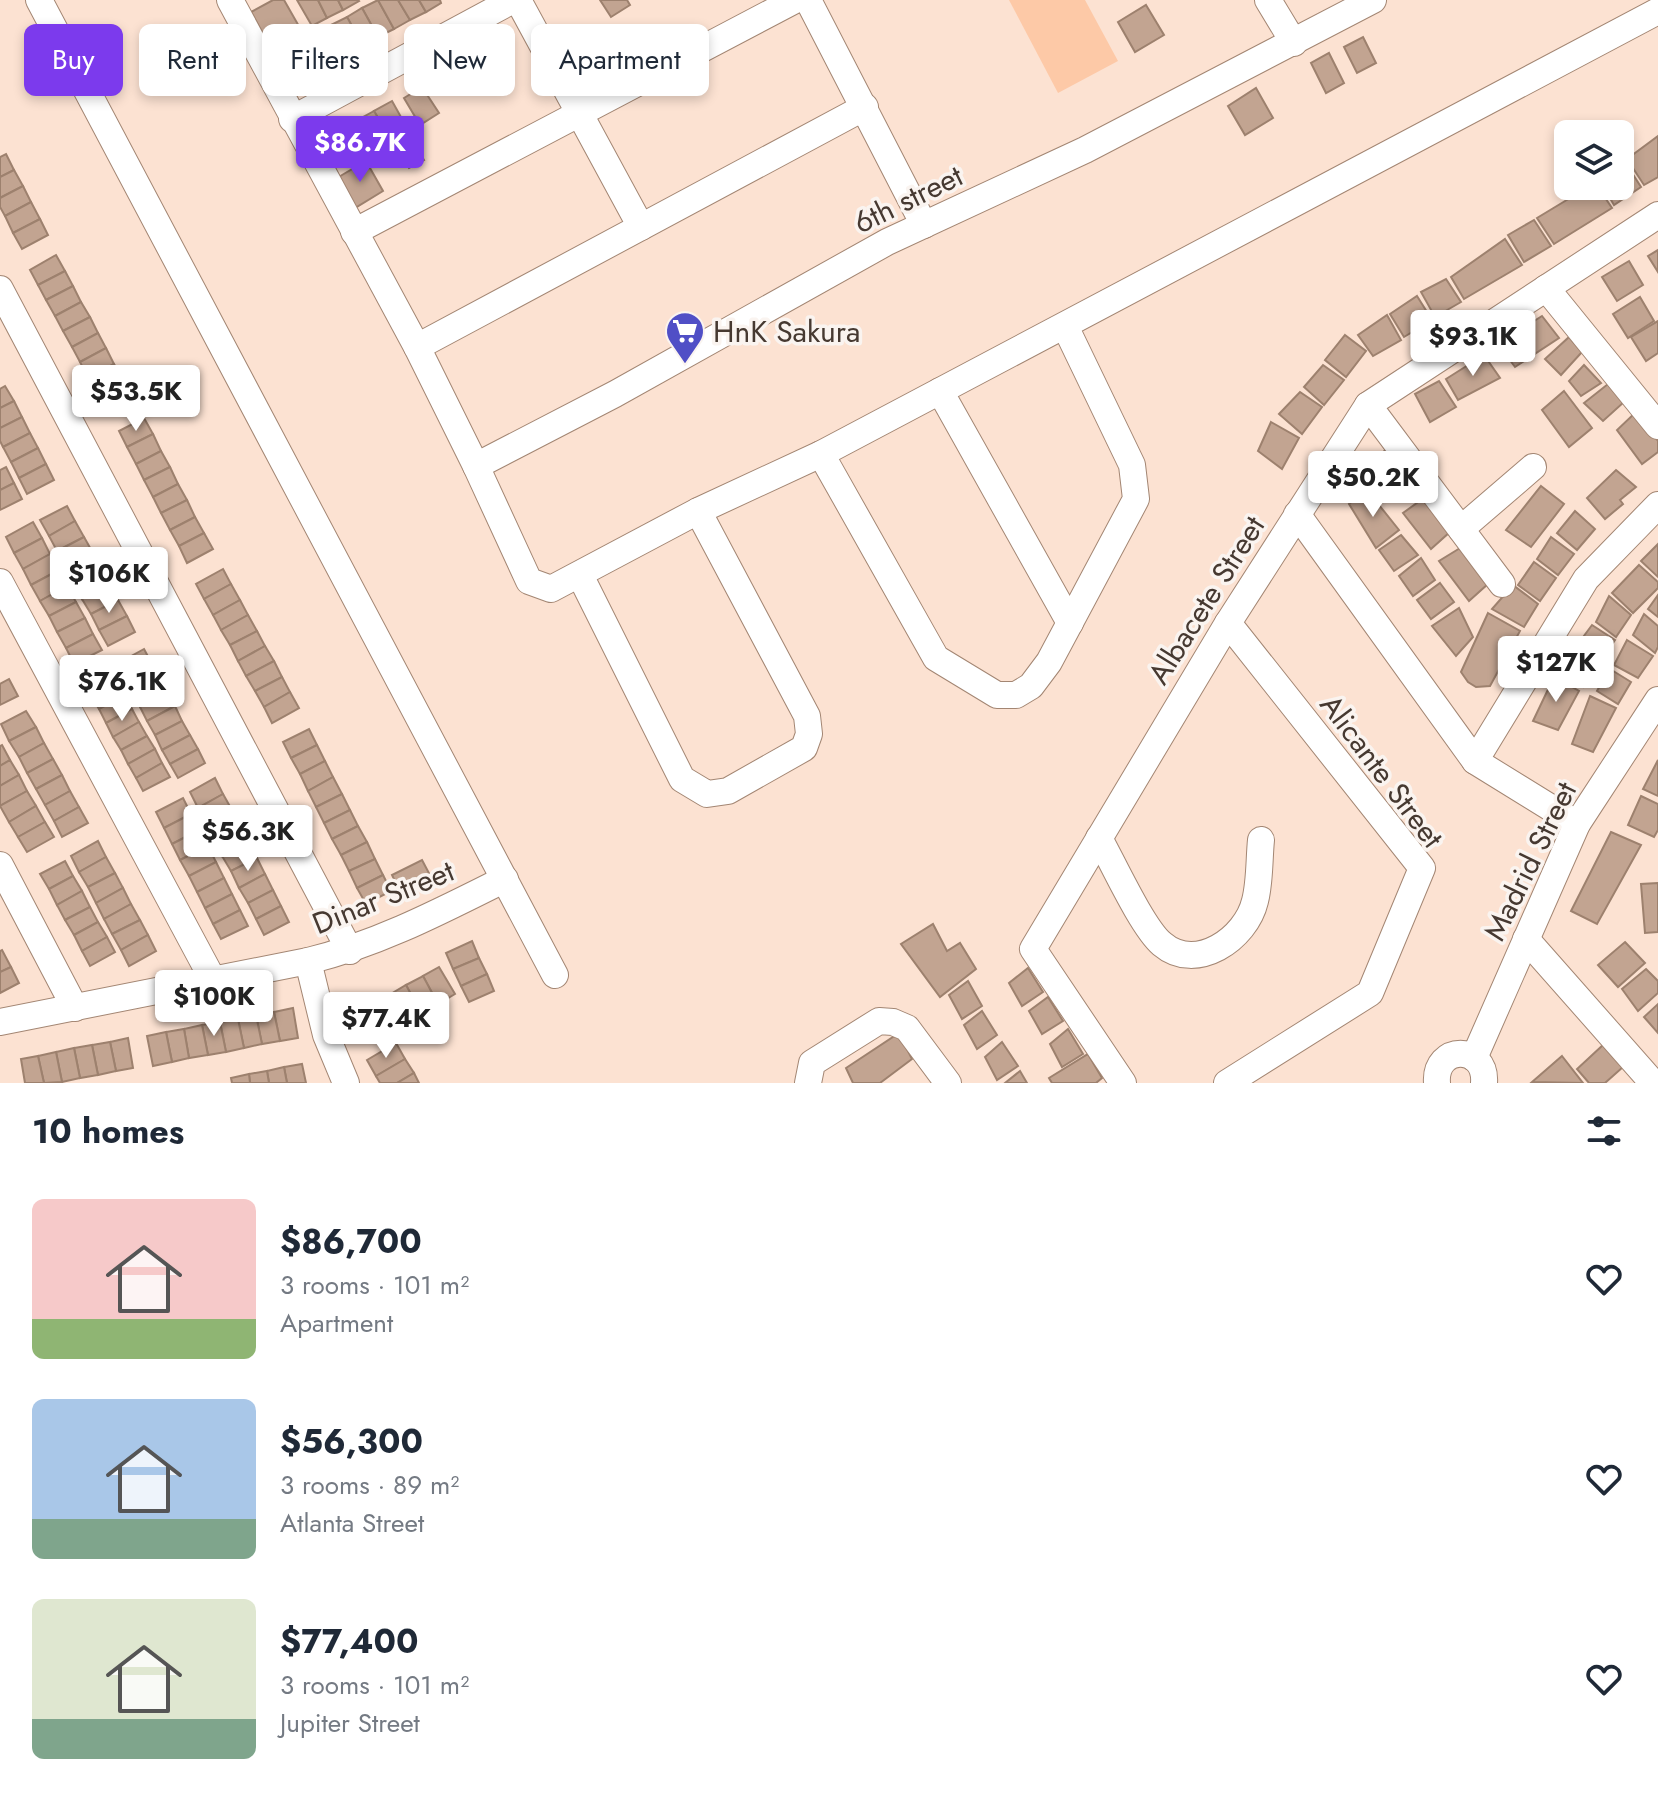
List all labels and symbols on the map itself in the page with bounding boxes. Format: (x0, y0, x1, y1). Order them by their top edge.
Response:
pin: $86.7K (295, 116, 425, 184)
street label: 6th street (846, 154, 970, 244)
supermarket icon: HnK Sakura (664, 310, 706, 365)
place label: HnK Sakura (713, 310, 860, 353)
pin: $93.1K (1408, 310, 1538, 378)
pin: $53.5K (71, 365, 201, 433)
pin: $50.2K (1308, 451, 1438, 519)
street label: Albacete Street (1137, 507, 1275, 692)
pin: $106K (53, 547, 165, 615)
pin: $127K (1500, 636, 1612, 704)
pin: $76.1K (57, 655, 187, 723)
street label: Alicante Street (1310, 685, 1454, 857)
street label: Madrid Street (1473, 774, 1587, 948)
pin: $56.3K (183, 805, 313, 873)
street label: Dinar Street (306, 849, 461, 945)
pin: $100K (158, 970, 270, 1038)
pin: $77.4K (321, 992, 451, 1060)

